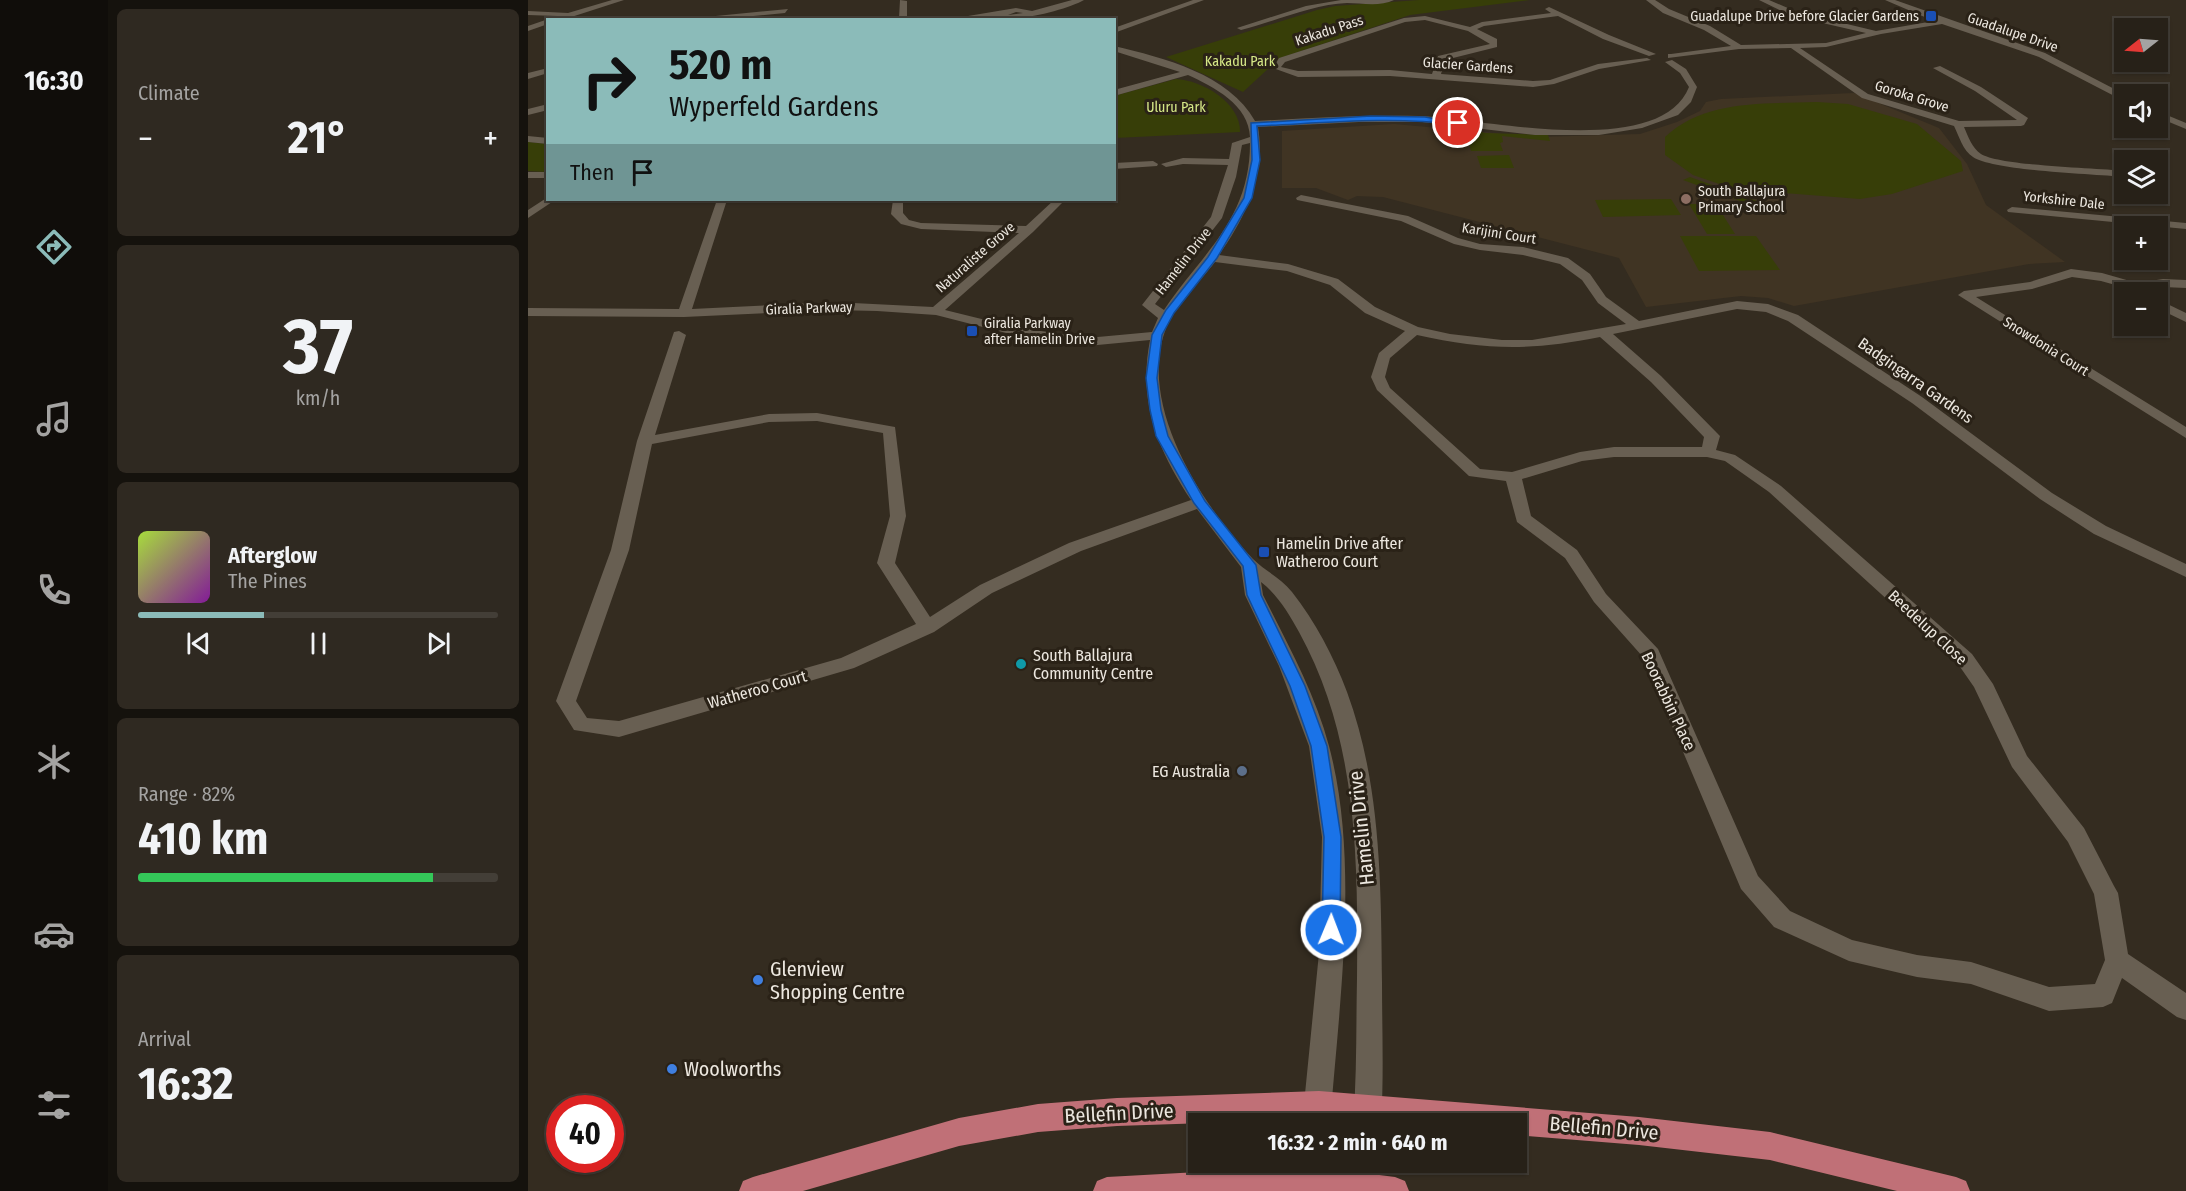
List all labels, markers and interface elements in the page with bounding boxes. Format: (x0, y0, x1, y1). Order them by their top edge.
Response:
place label: Guadalupe Drive before Glacier Gardens (1690, 8, 1919, 25)
marker: Guadalupe Drive before Glacier Gardens (1924, 9, 1938, 23)
street label: Guadalupe Drive (1965, 9, 2060, 56)
street label: Kakadu Pass (1293, 11, 1365, 49)
north arrow (2114, 18, 2168, 72)
map controls (2114, 18, 2168, 336)
text: 520 m (669, 40, 772, 90)
icon: right (570, 42, 648, 120)
park label: Kakadu Park (1205, 53, 1276, 70)
street label: Glacier Gardens (1422, 54, 1514, 77)
text: 16:30 (24, 65, 84, 97)
street label: Goroka Grove (1873, 77, 1951, 116)
text: Climate (138, 81, 200, 105)
button: sound (2114, 84, 2168, 138)
text: Wyperfeld Gardens (669, 91, 878, 123)
pin (1432, 97, 1483, 148)
park label: Uluru Park (1146, 99, 1206, 116)
icon: arrive (1441, 106, 1474, 139)
text: 21° (288, 111, 348, 165)
text: − (138, 119, 153, 159)
text: + (483, 119, 498, 159)
button: layers (2114, 150, 2168, 204)
icon: arrive (626, 156, 659, 189)
text: Then (570, 159, 614, 186)
place label: South Ballajura Primary School (1698, 183, 1786, 216)
street label: Yorkshire Dale (2022, 188, 2106, 213)
marker: South Ballajura Primary School (1679, 192, 1693, 206)
button: + (2114, 216, 2168, 270)
street label: Naturaliste Grove (932, 218, 1018, 296)
street label: Karijini Court (1461, 219, 1538, 248)
street label: Hamelin Drive (1152, 224, 1215, 298)
icon: directions (33, 226, 75, 268)
button: − (2114, 282, 2168, 336)
street label: Giralia Parkway (765, 298, 853, 319)
text: 37 (283, 300, 353, 394)
street label: Snowdonia Court (2000, 313, 2092, 380)
place label: Giralia Parkway after Hamelin Drive (984, 315, 1095, 348)
marker: Giralia Parkway after Hamelin Drive (965, 324, 979, 338)
street label: Badgingarra Gardens (1854, 334, 1977, 427)
text: km/h (296, 386, 340, 410)
icon: music (33, 398, 75, 440)
place label: Hamelin Drive after Watheroo Court (1276, 534, 1403, 571)
text: Afterglow (228, 542, 317, 569)
marker: Hamelin Drive after Watheroo Court (1257, 545, 1271, 559)
icon: phone (33, 569, 75, 611)
text: The Pines (228, 569, 307, 593)
street label: Beedelup Close (1884, 586, 1971, 669)
icon: previous (182, 627, 215, 660)
icon: pause (302, 627, 335, 660)
icon: next (422, 627, 455, 660)
place label: South Ballajura Community Centre (1033, 646, 1153, 683)
street label: Boorabbin Place (1637, 649, 1700, 754)
marker: South Ballajura Community Centre (1014, 657, 1028, 671)
street label: Watheroo Court (705, 666, 810, 713)
icon: climate (33, 741, 75, 783)
place label: EG Australia (1152, 762, 1230, 781)
marker: EG Australia (1235, 764, 1249, 778)
street label: Hamelin Drive (1343, 770, 1379, 886)
text: Range · 82% (138, 782, 235, 806)
text: 410 km (138, 812, 268, 866)
position arrow (1299, 898, 1363, 962)
icon: car (33, 913, 75, 955)
place label: Glenview Shopping Centre (770, 957, 905, 1004)
marker: Glenview Shopping Centre (751, 973, 765, 987)
text: Arrival (138, 1027, 191, 1051)
text: 16:32 (138, 1057, 233, 1111)
place label: Woolworths (684, 1057, 781, 1081)
marker: Woolworths (665, 1062, 679, 1076)
icon: filters (33, 1084, 75, 1126)
speed limit sign: 40 (546, 1095, 624, 1173)
street label: Bellefin Drive (1064, 1098, 1174, 1128)
street label: Bellefin Drive (1549, 1111, 1659, 1145)
text: 16:32 · 2 min · 640 m (1268, 1129, 1447, 1156)

